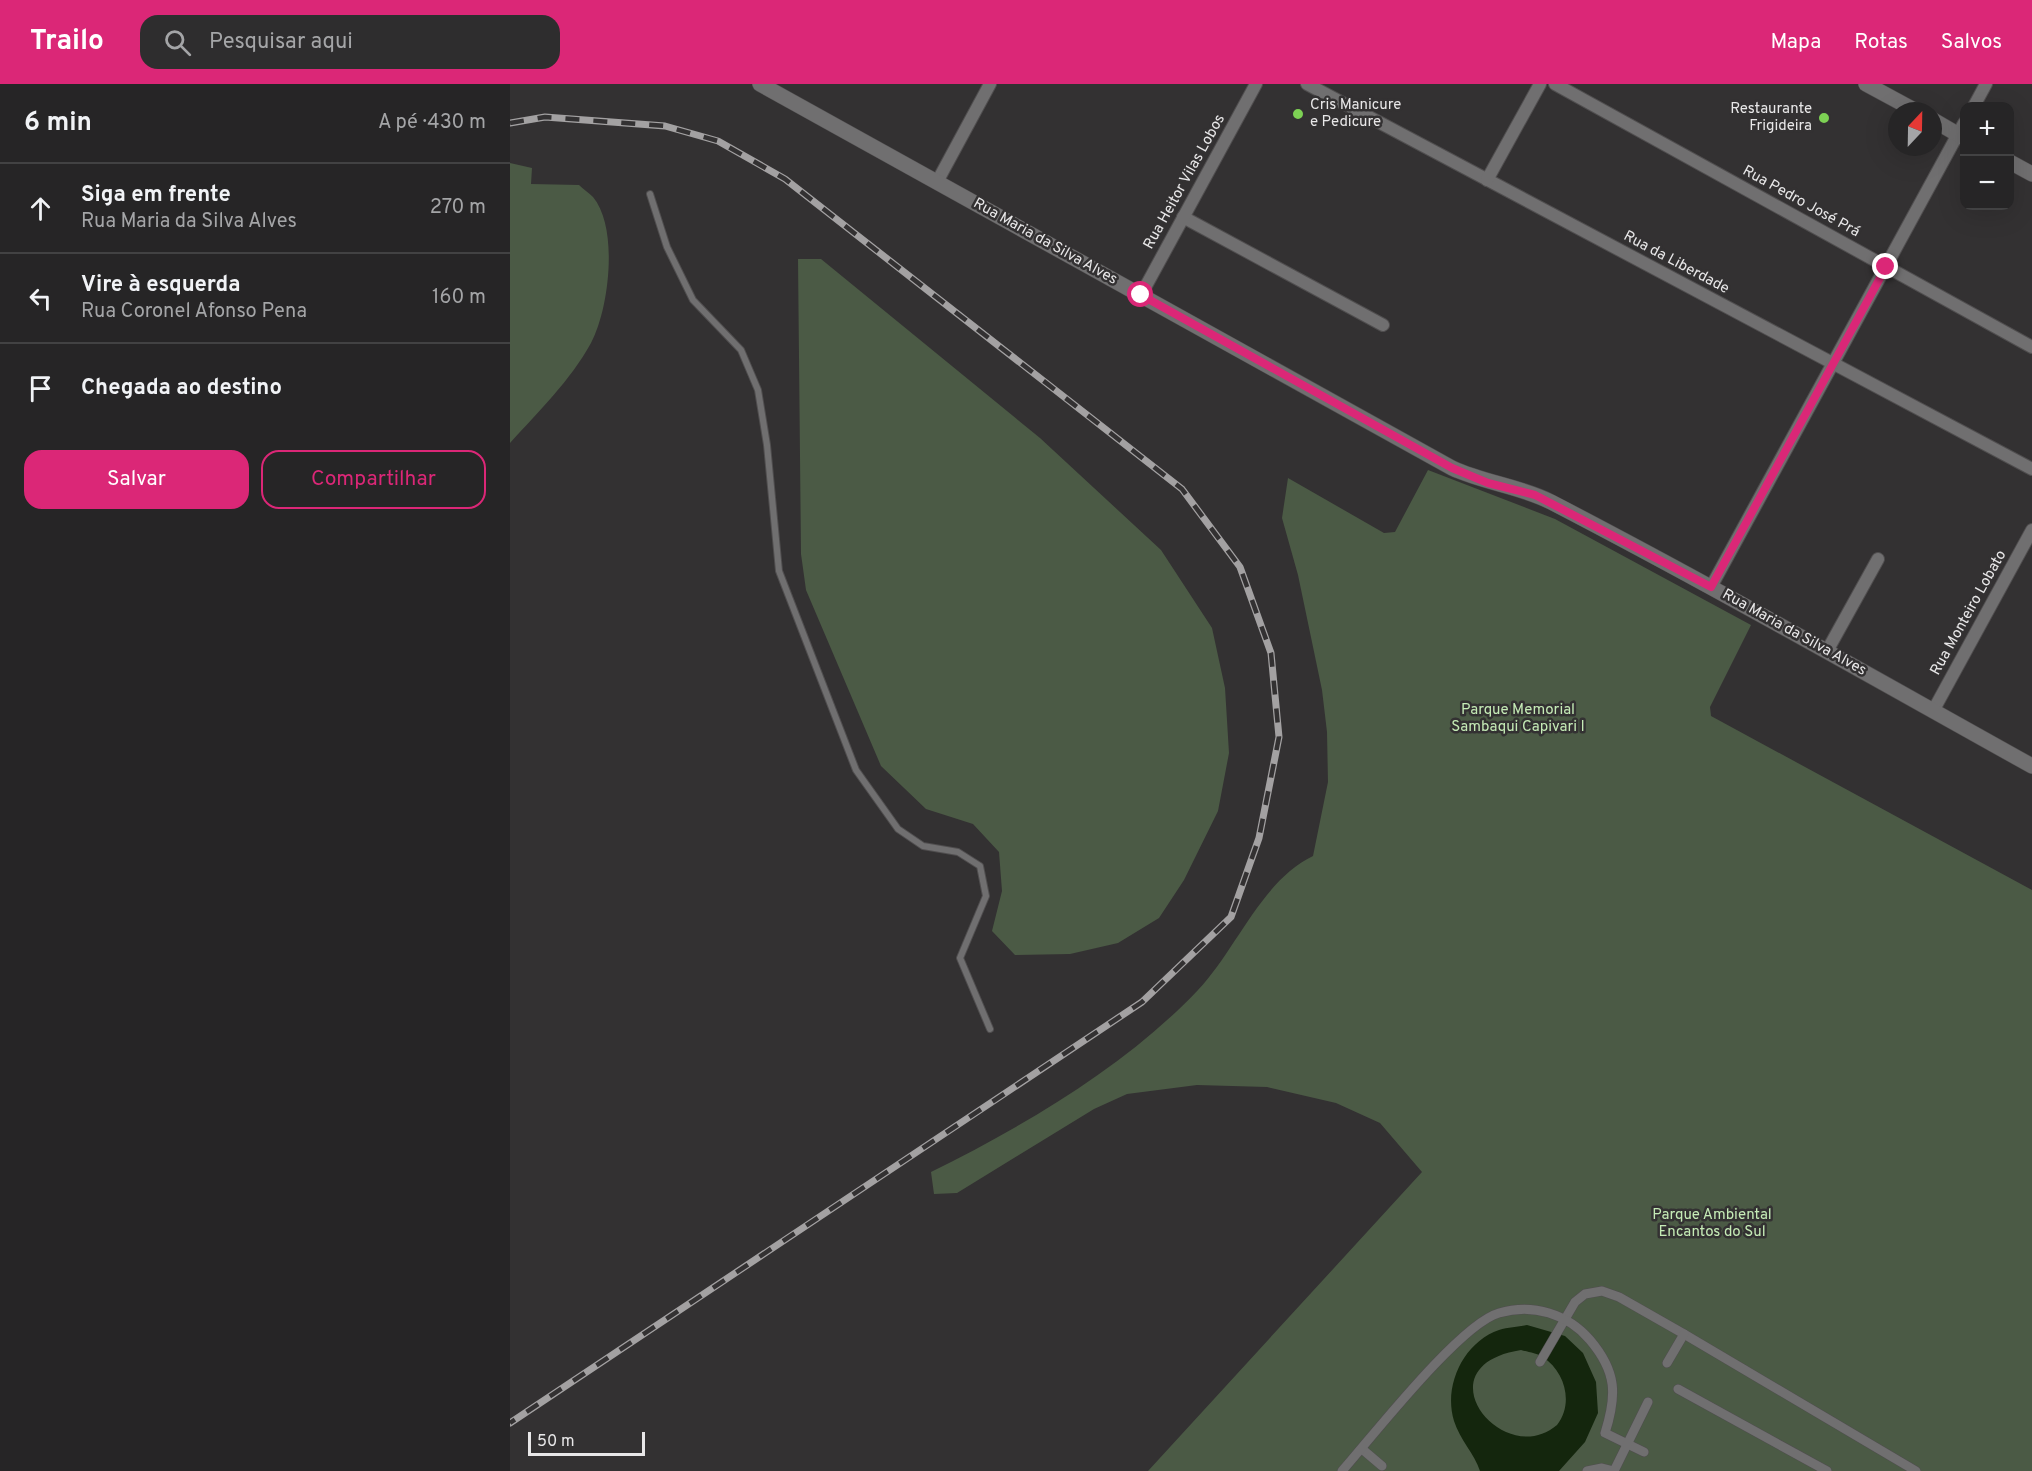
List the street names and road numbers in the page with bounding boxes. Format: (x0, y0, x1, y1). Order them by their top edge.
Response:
street label: Rua Heitor Vilas Lobos (1140, 111, 1230, 253)
street label: Rua Pedro José Prá (1739, 162, 1863, 242)
street label: Rua Maria da Silva Alves (970, 194, 1120, 290)
street label: Rua da Liberdade (1620, 227, 1732, 299)
street label: Rua Monteiro Lobato (1927, 547, 2011, 679)
street label: Rua Maria da Silva Alves (1719, 585, 1869, 681)

